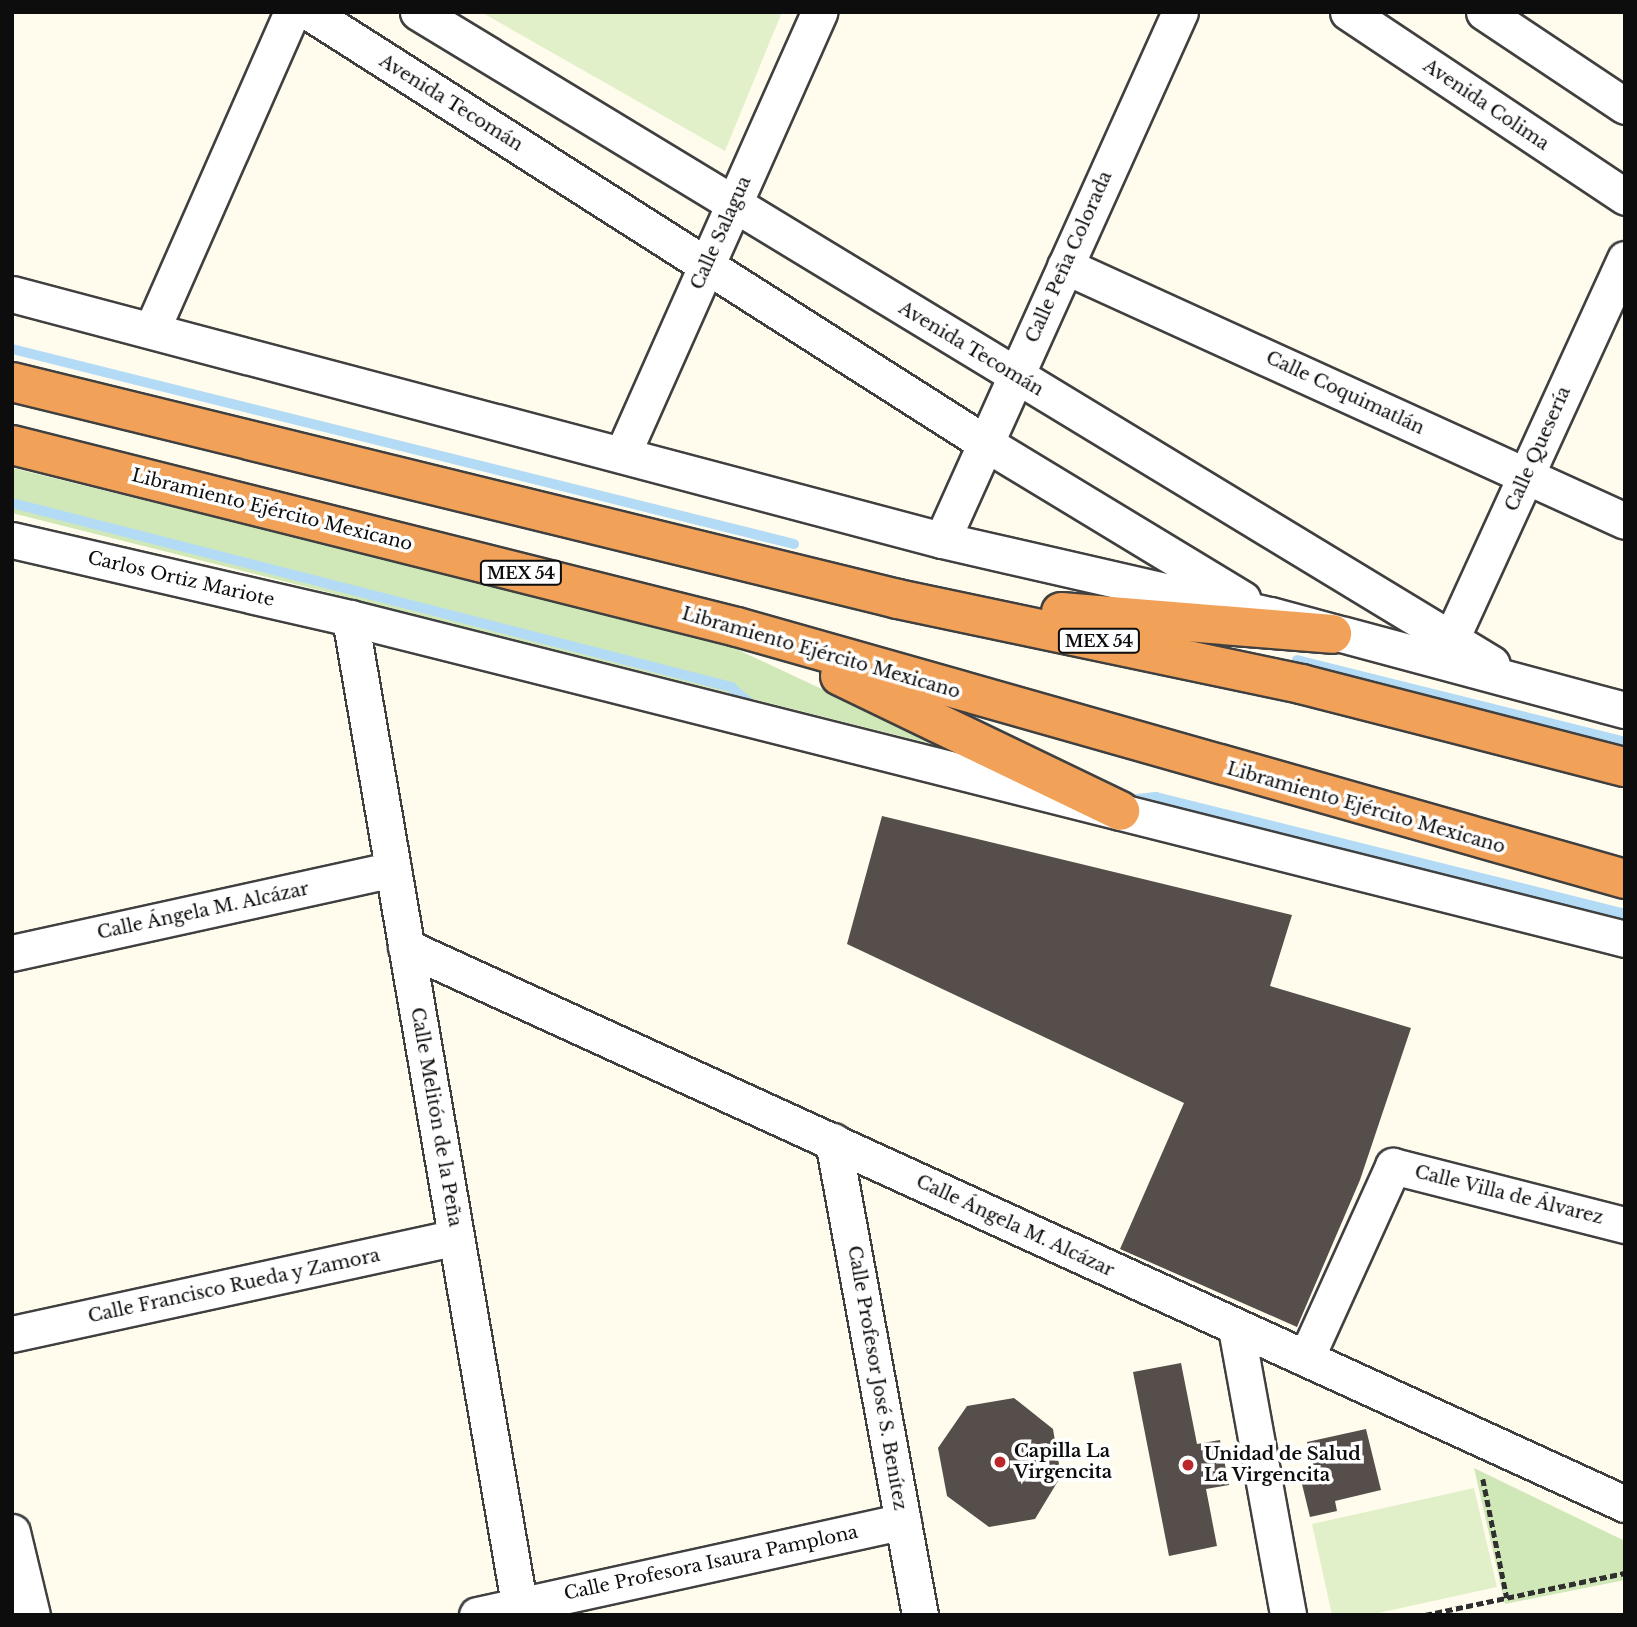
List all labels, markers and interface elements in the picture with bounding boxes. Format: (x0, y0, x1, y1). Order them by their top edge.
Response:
street label: Avenida Tecomán (375, 50, 527, 156)
street label: Avenida Colima (1419, 55, 1553, 155)
street label: Calle Peña Colorada (1021, 168, 1117, 346)
street label: Calle Salagua (686, 173, 756, 293)
street label: Avenida Tecomán (894, 297, 1048, 401)
street label: Calle Coquimatlán (1262, 347, 1428, 439)
street label: Calle Quesería (1501, 383, 1575, 515)
street label: Libramiento Ejército Mexicano (129, 465, 415, 555)
street label: Carlos Ortiz Mariote (86, 547, 276, 611)
road number: MEX 54 (479, 560, 563, 586)
street label: Libramiento Ejército Mexicano (679, 603, 963, 703)
road number: MEX 54 (1057, 628, 1141, 654)
street label: Libramiento Ejército Mexicano (1224, 758, 1508, 858)
street label: Calle Ángela M. Alcázar (94, 878, 312, 944)
street label: Calle Melitón de la Peña (406, 1006, 466, 1228)
street label: Calle Villa de Álvarez (1412, 1161, 1606, 1229)
street label: Calle Ángela M. Alcázar (912, 1170, 1118, 1282)
street label: Calle Francisco Rueda y Zamora (86, 1244, 382, 1328)
street label: Calle Profesor José S. Benítez (843, 1244, 911, 1512)
place label: Capilla La Virgencita (1014, 1441, 1112, 1484)
place label: Unidad de Salud La Virgencita (1204, 1444, 1361, 1486)
marker: Capilla La Virgencita (992, 1454, 1008, 1470)
marker: Unidad de Salud La Virgencita (1178, 1455, 1198, 1475)
street label: Calle Profesora Isaura Pamplona (562, 1521, 860, 1605)

